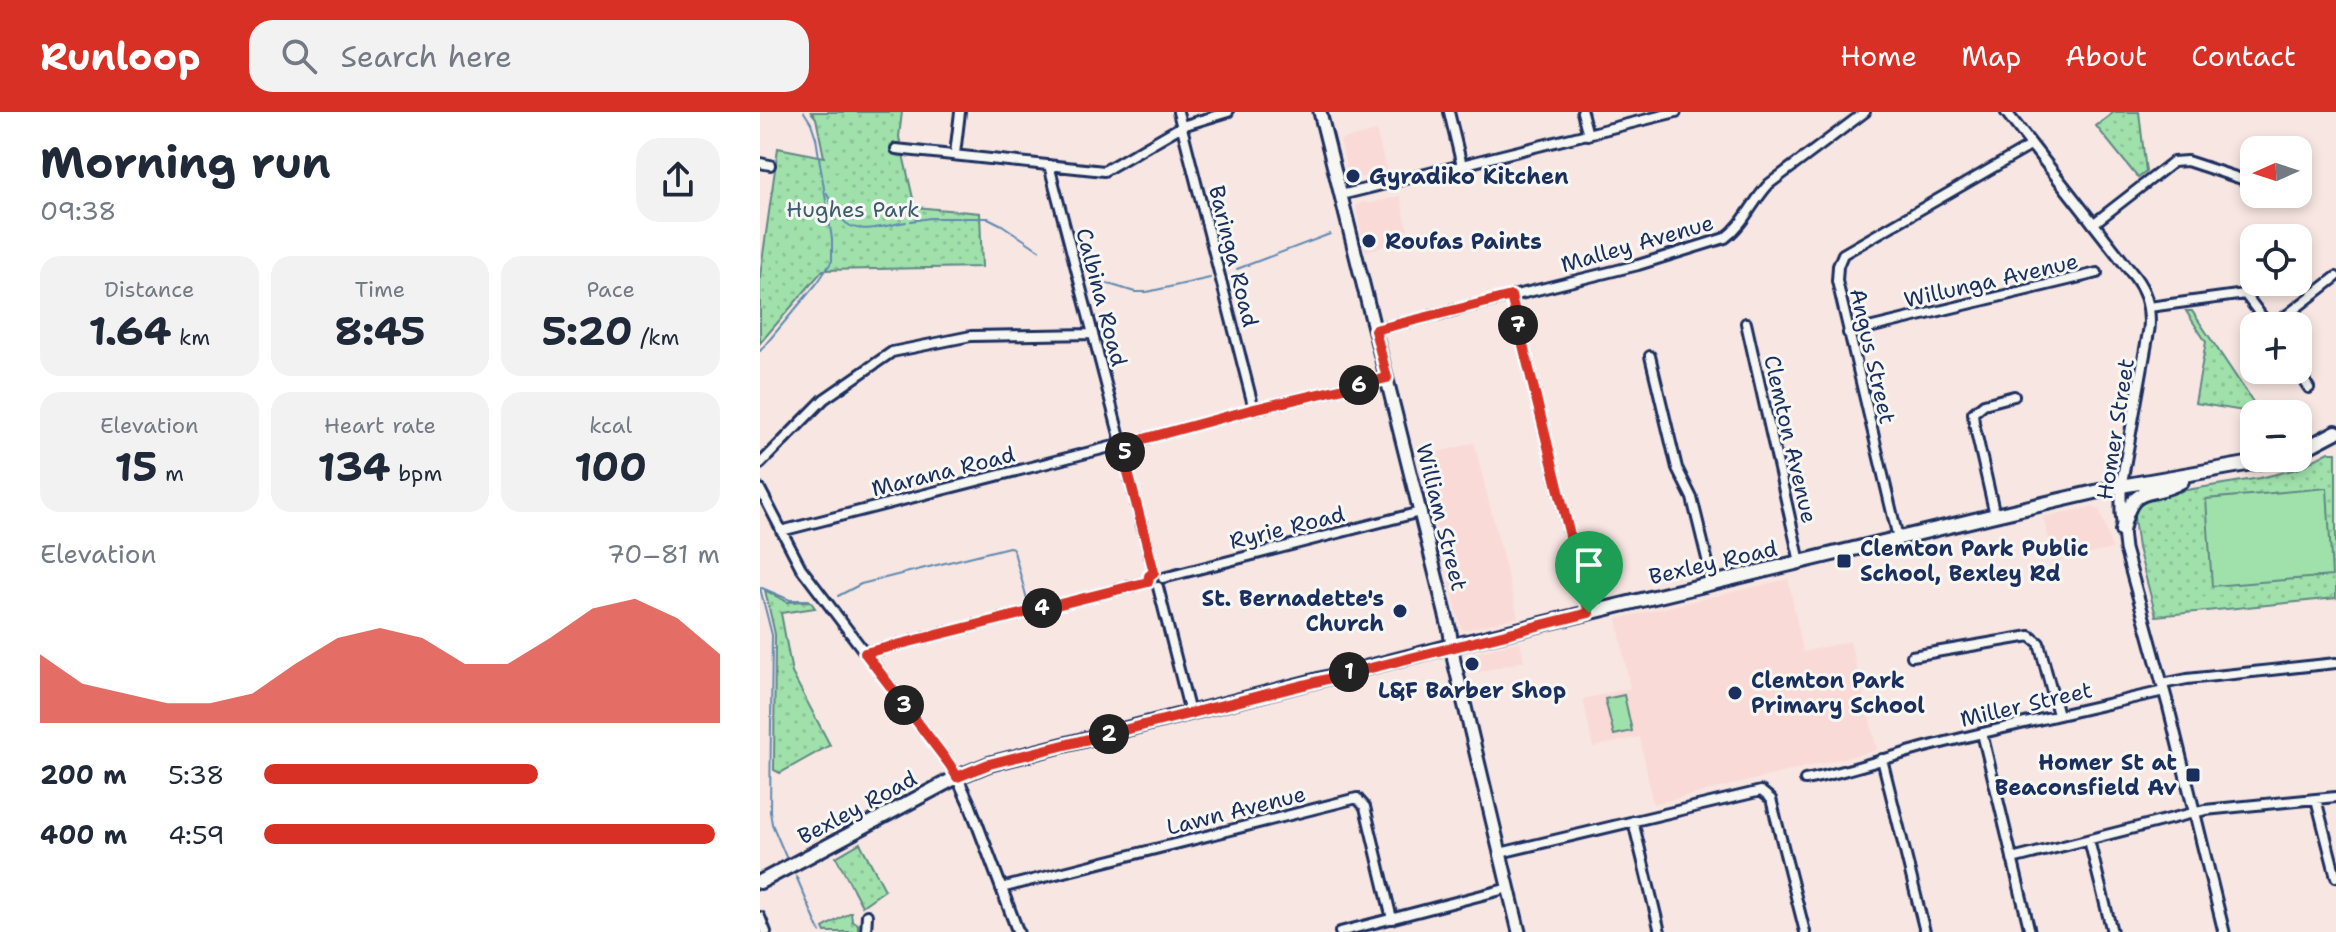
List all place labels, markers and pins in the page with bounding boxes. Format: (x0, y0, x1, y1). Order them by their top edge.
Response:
place label: Gyradiko Kitchen (1369, 162, 1569, 191)
marker: Gyradiko Kitchen (1344, 167, 1362, 185)
place label: Roufas Paints (1385, 227, 1542, 256)
marker: Roufas Paints (1360, 232, 1378, 250)
pin: 7 (1498, 305, 1538, 345)
pin: 6 (1339, 365, 1379, 405)
pin: 5 (1105, 432, 1145, 472)
pin (1555, 531, 1623, 613)
place label: Clemton Park Public School, Bexley Rd (1860, 534, 2089, 588)
marker: Clemton Park Public School, Bexley Rd (1835, 552, 1853, 570)
place label: St. Bernadette's Church (1202, 584, 1384, 638)
pin: 4 (1022, 588, 1062, 628)
marker: St. Bernadette's Church (1391, 602, 1409, 620)
pin: 1 (1329, 652, 1369, 692)
marker: L&F Barber Shop (1463, 655, 1481, 673)
place label: Clemton Park Primary School (1751, 666, 1925, 720)
place label: L&F Barber Shop (1378, 676, 1566, 705)
marker: Clemton Park Primary School (1726, 684, 1744, 702)
pin: 3 (884, 685, 924, 725)
pin: 2 (1089, 714, 1129, 754)
place label: Homer St at Beaconsfield Av (1995, 748, 2177, 802)
marker: Homer St at Beaconsfield Av (2184, 766, 2202, 784)

